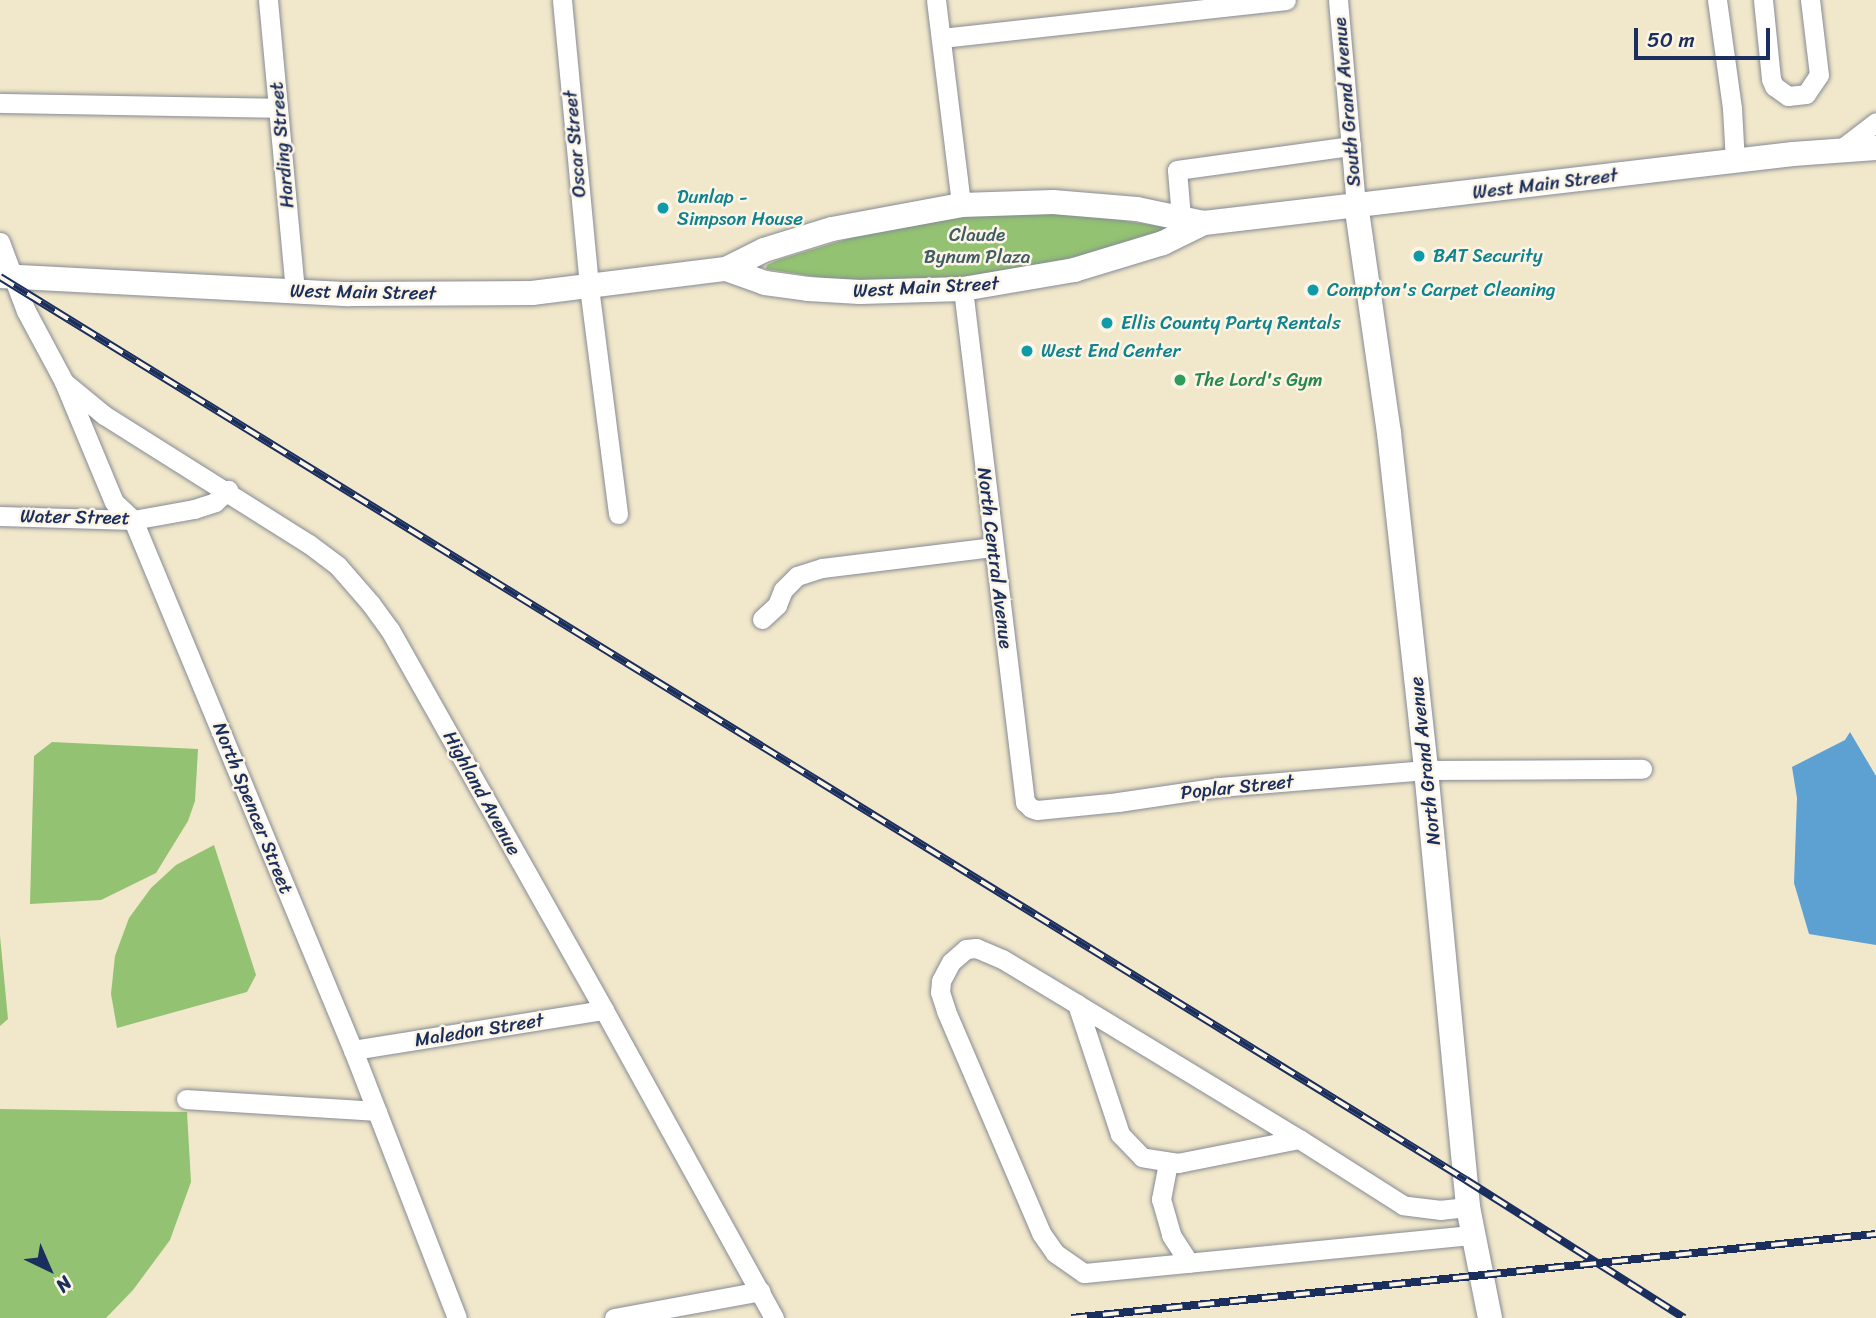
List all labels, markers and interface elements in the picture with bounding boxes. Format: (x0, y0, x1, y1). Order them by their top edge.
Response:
scale bar (1638, 14, 1774, 58)
street label: South Grand Avenue (1328, 16, 1366, 188)
text: 50 m (1647, 21, 1695, 59)
street label: Harding Street (265, 81, 299, 209)
street label: Oscar Street (559, 89, 591, 199)
street label: West Main Street (1471, 164, 1619, 204)
place label: Dunlap - Simpson House (677, 186, 803, 230)
marker: Dunlap - Simpson House (655, 200, 671, 216)
park label: Claude Bynum Plaza (924, 224, 1030, 268)
place label: BAT Security (1433, 245, 1544, 267)
marker: BAT Security (1411, 248, 1427, 264)
street label: West Main Street (852, 272, 1000, 302)
street label: West Main Street (289, 279, 437, 305)
place label: Compton's Carpet Cleaning (1327, 279, 1555, 301)
marker: Compton's Carpet Cleaning (1305, 282, 1321, 298)
place label: Ellis County Party Rentals (1121, 312, 1341, 334)
marker: Ellis County Party Rentals (1099, 315, 1115, 331)
place label: West End Center (1041, 340, 1181, 362)
marker: West End Center (1019, 343, 1035, 359)
place label: The Lord's Gym (1194, 369, 1322, 391)
marker: The Lord's Gym (1172, 372, 1188, 388)
street label: North Central Avenue (973, 466, 1017, 650)
street label: Water Street (20, 505, 130, 529)
street label: North Grand Avenue (1405, 676, 1445, 846)
street label: North Spencer Street (208, 719, 298, 897)
street label: Highland Avenue (438, 727, 526, 859)
street label: Poplar Street (1179, 770, 1295, 804)
street label: Maledon Street (413, 1009, 545, 1051)
north arrow (14, 1234, 84, 1304)
text: N (48, 1268, 80, 1301)

